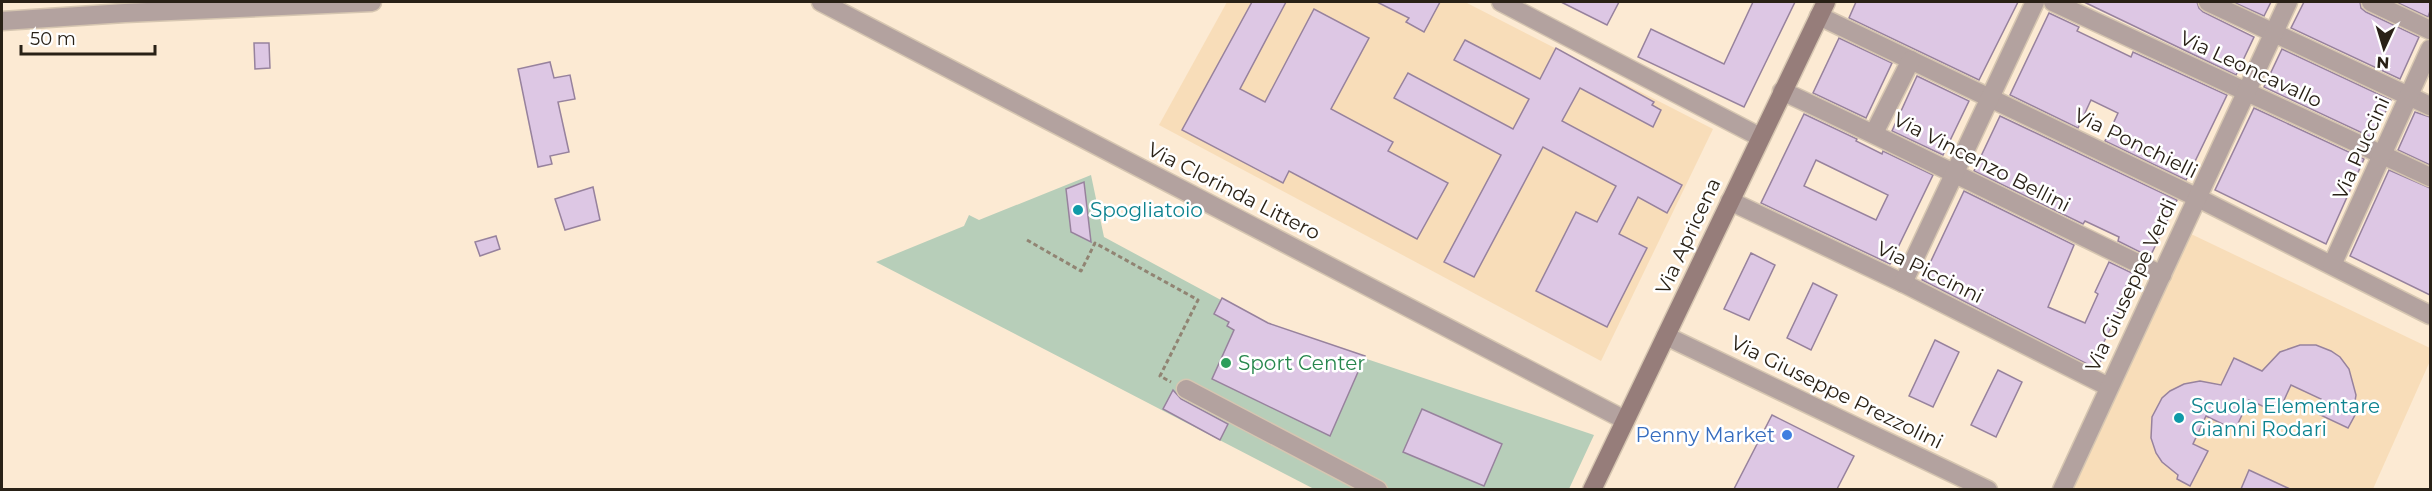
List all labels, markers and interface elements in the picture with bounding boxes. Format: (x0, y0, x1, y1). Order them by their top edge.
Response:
scale bar (21, 18, 154, 56)
north arrow (2354, 18, 2414, 78)
street label: Via Leoncavallo (2176, 26, 2326, 112)
text: 50 m (30, 28, 76, 50)
text: N (2376, 53, 2390, 72)
street label: Via Puccini (2328, 93, 2394, 203)
street label: Via Ponchielli (2070, 103, 2202, 183)
street label: Via Vincenzo Bellini (1890, 107, 2074, 217)
street label: Via Clorinda Littero (1144, 137, 1324, 245)
street label: Via Apricena (1651, 174, 1725, 298)
street label: Via Giuseppe Verdi (2080, 195, 2182, 375)
place label: Spogliatoio (1090, 198, 1203, 222)
marker: Spogliatoio (1071, 203, 1085, 217)
street label: Via Piccinni (1873, 236, 1987, 308)
street label: Via Giuseppe Prezzolini (1727, 330, 1947, 454)
place label: Sport Center (1238, 351, 1365, 375)
marker: Sport Center (1219, 356, 1233, 370)
place label: Scuola Elementare Gianni Rodari (2191, 394, 2380, 441)
marker: Scuola Elementare Gianni Rodari (2172, 411, 2186, 425)
place label: Penny Market (1636, 423, 1775, 447)
marker: Penny Market (1780, 428, 1794, 442)

